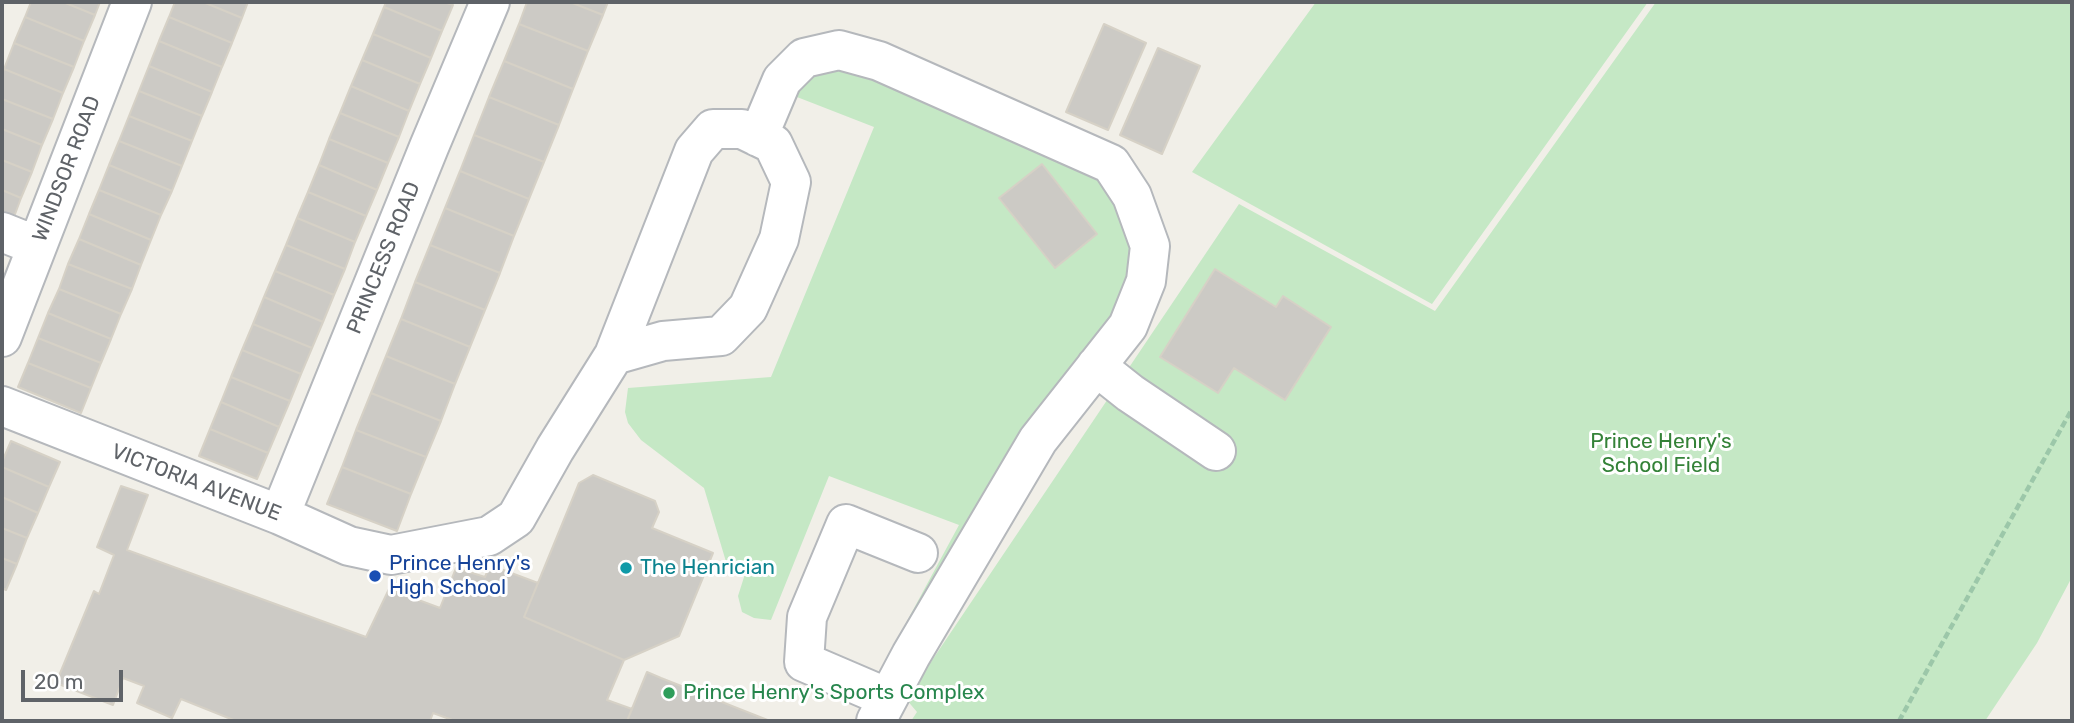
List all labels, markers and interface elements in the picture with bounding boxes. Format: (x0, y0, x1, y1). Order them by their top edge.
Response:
street label: WINDSOR ROAD (28, 93, 106, 245)
street label: PRINCESS ROAD (342, 178, 426, 338)
park label: Prince Henry's School Field (1590, 429, 1732, 479)
street label: VICTORIA AVENUE (108, 439, 284, 527)
place label: Prince Henry's High School (389, 551, 531, 601)
place label: The Henrician (640, 555, 775, 581)
marker: The Henrician (618, 560, 634, 576)
marker: Prince Henry's High School (367, 568, 383, 584)
scale bar (24, 656, 126, 700)
text: 20 m (34, 669, 83, 694)
place label: Prince Henry's Sports Complex (683, 680, 985, 706)
marker: Prince Henry's Sports Complex (661, 685, 677, 701)

